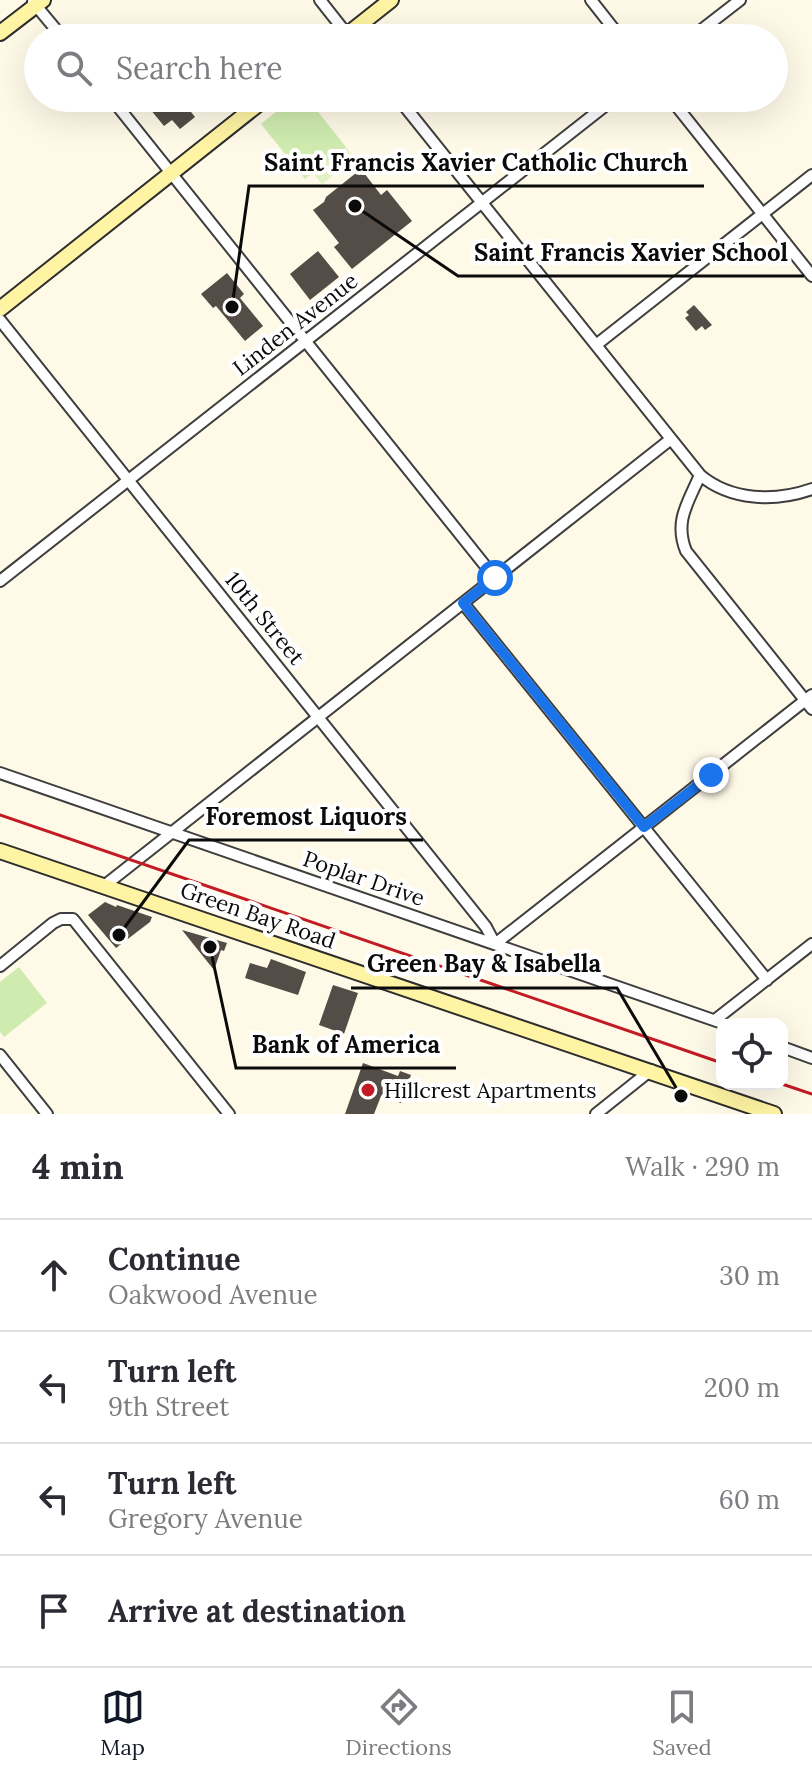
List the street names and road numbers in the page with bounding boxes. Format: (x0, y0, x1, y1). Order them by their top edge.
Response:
street label: Linden Avenue (227, 266, 363, 382)
street label: 10th Street (219, 566, 311, 671)
street label: Poplar Drive (299, 844, 429, 912)
street label: Green Bay Road (177, 875, 339, 955)

